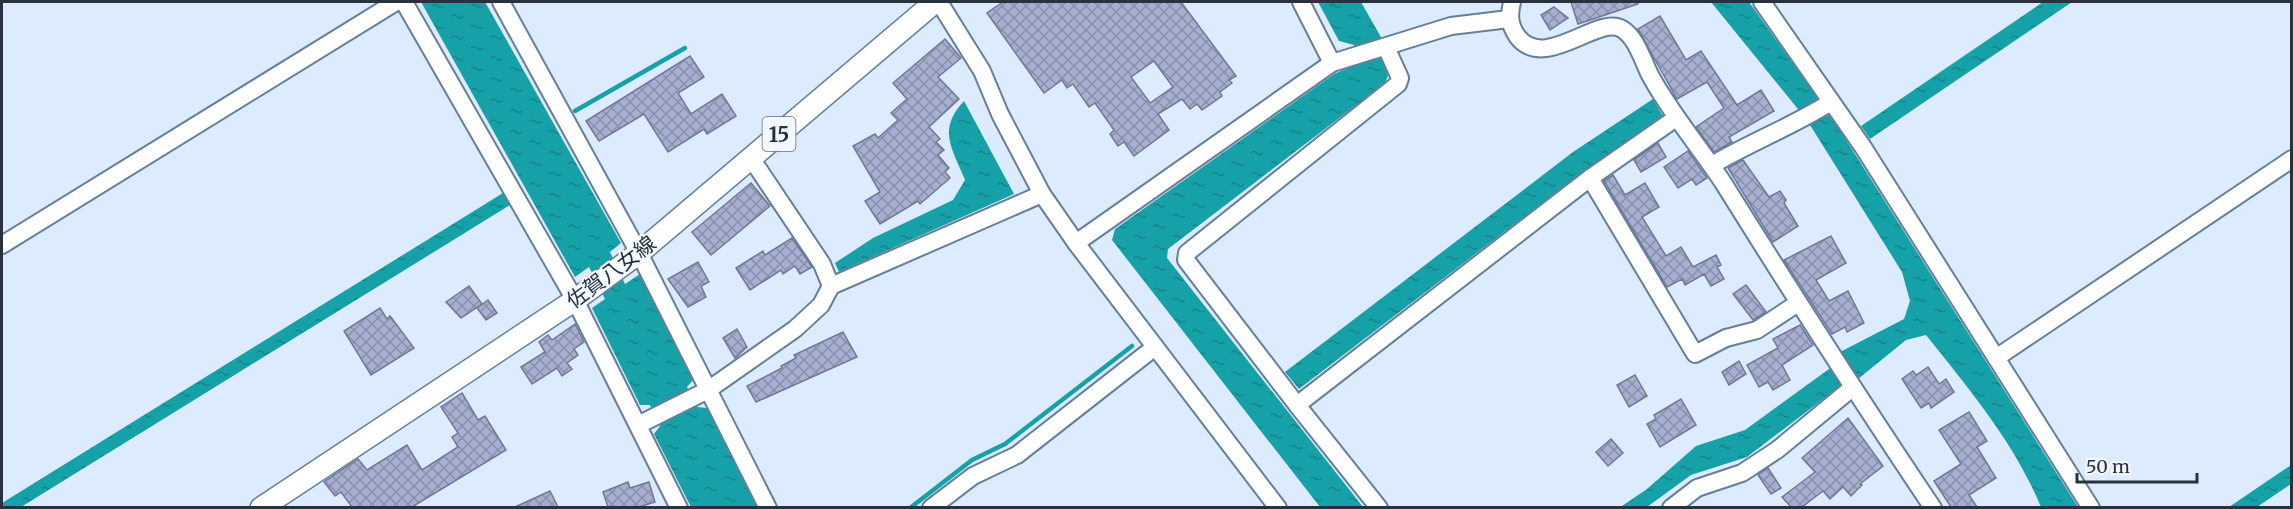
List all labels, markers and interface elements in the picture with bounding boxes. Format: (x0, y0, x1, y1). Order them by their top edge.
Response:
road number: 15 (762, 117, 796, 151)
street label: 佐賀八女線 (561, 230, 661, 314)
scale bar (2077, 446, 2197, 484)
text: 50 m (2086, 455, 2130, 478)

